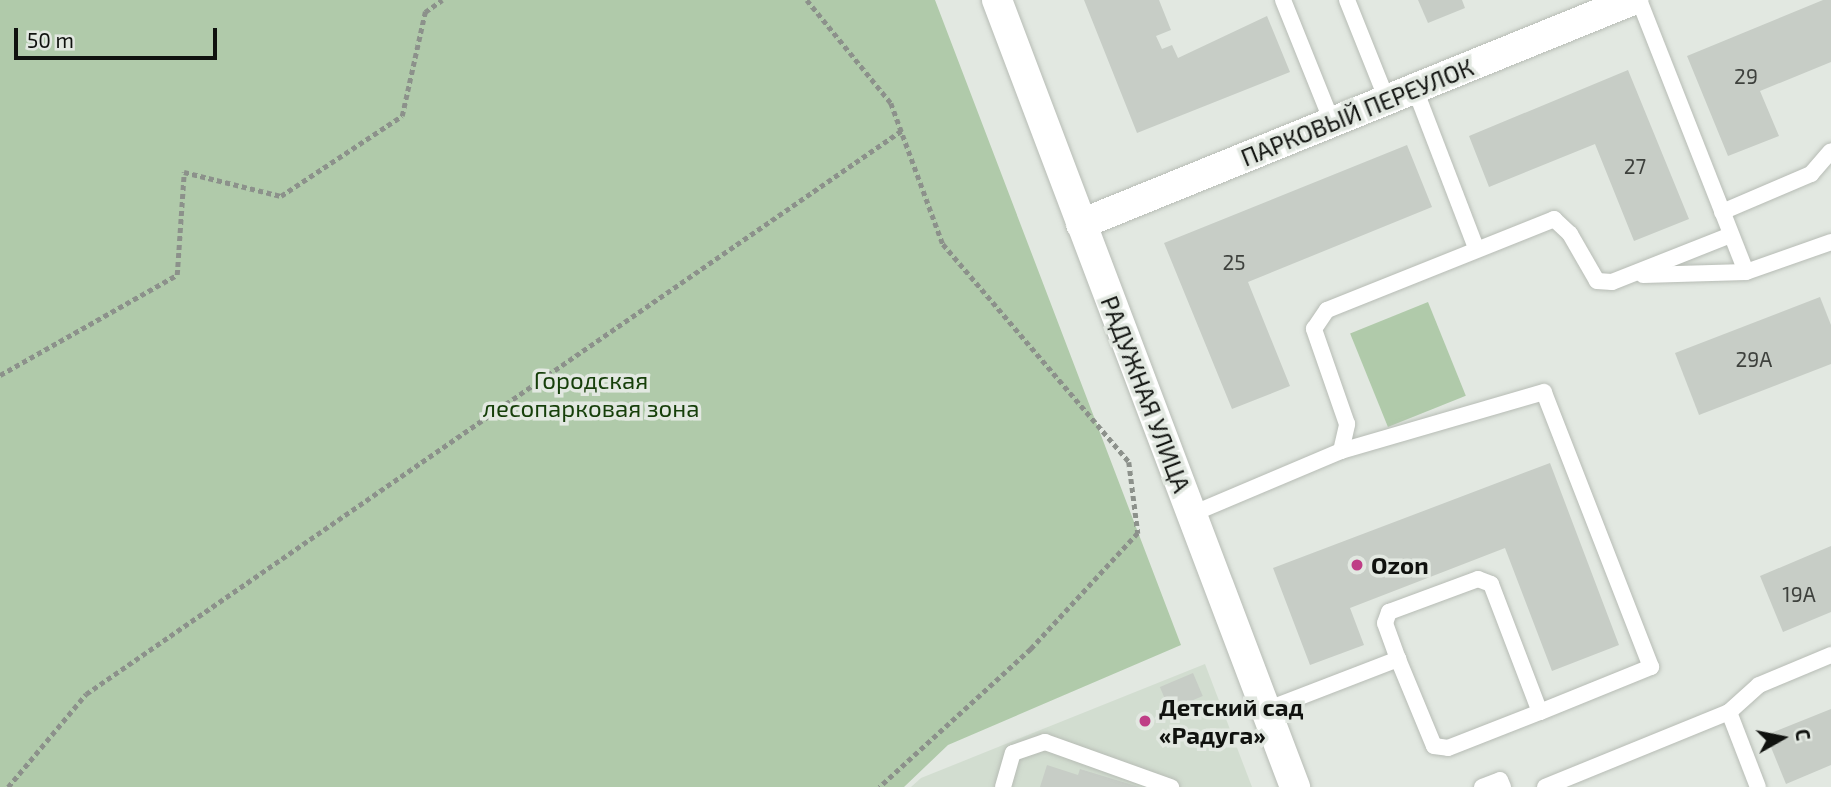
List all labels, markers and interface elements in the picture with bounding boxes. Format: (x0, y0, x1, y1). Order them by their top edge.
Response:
scale bar (18, 14, 220, 58)
text: 50 m (27, 27, 74, 52)
street label: ПАРКОВЫЙ ПЕРЕУЛОК (1237, 52, 1477, 172)
house number: 29 (1734, 63, 1758, 89)
house number: 27 (1624, 153, 1646, 179)
house number: 25 (1222, 249, 1246, 275)
street label: РАДУЖНАЯ УЛИЦА (1095, 292, 1197, 496)
house number: 29А (1736, 346, 1772, 372)
park label: Городская лесопарковая зона (482, 366, 700, 422)
place label: Ozon (1371, 551, 1429, 579)
marker: Ozon (1349, 557, 1365, 573)
house number: 19А (1782, 581, 1816, 607)
place label: Детский сад «Радуга» (1159, 693, 1304, 749)
north arrow (1747, 703, 1817, 773)
marker: Детский сад «Радуга» (1137, 713, 1153, 729)
text: С (1791, 727, 1815, 742)

